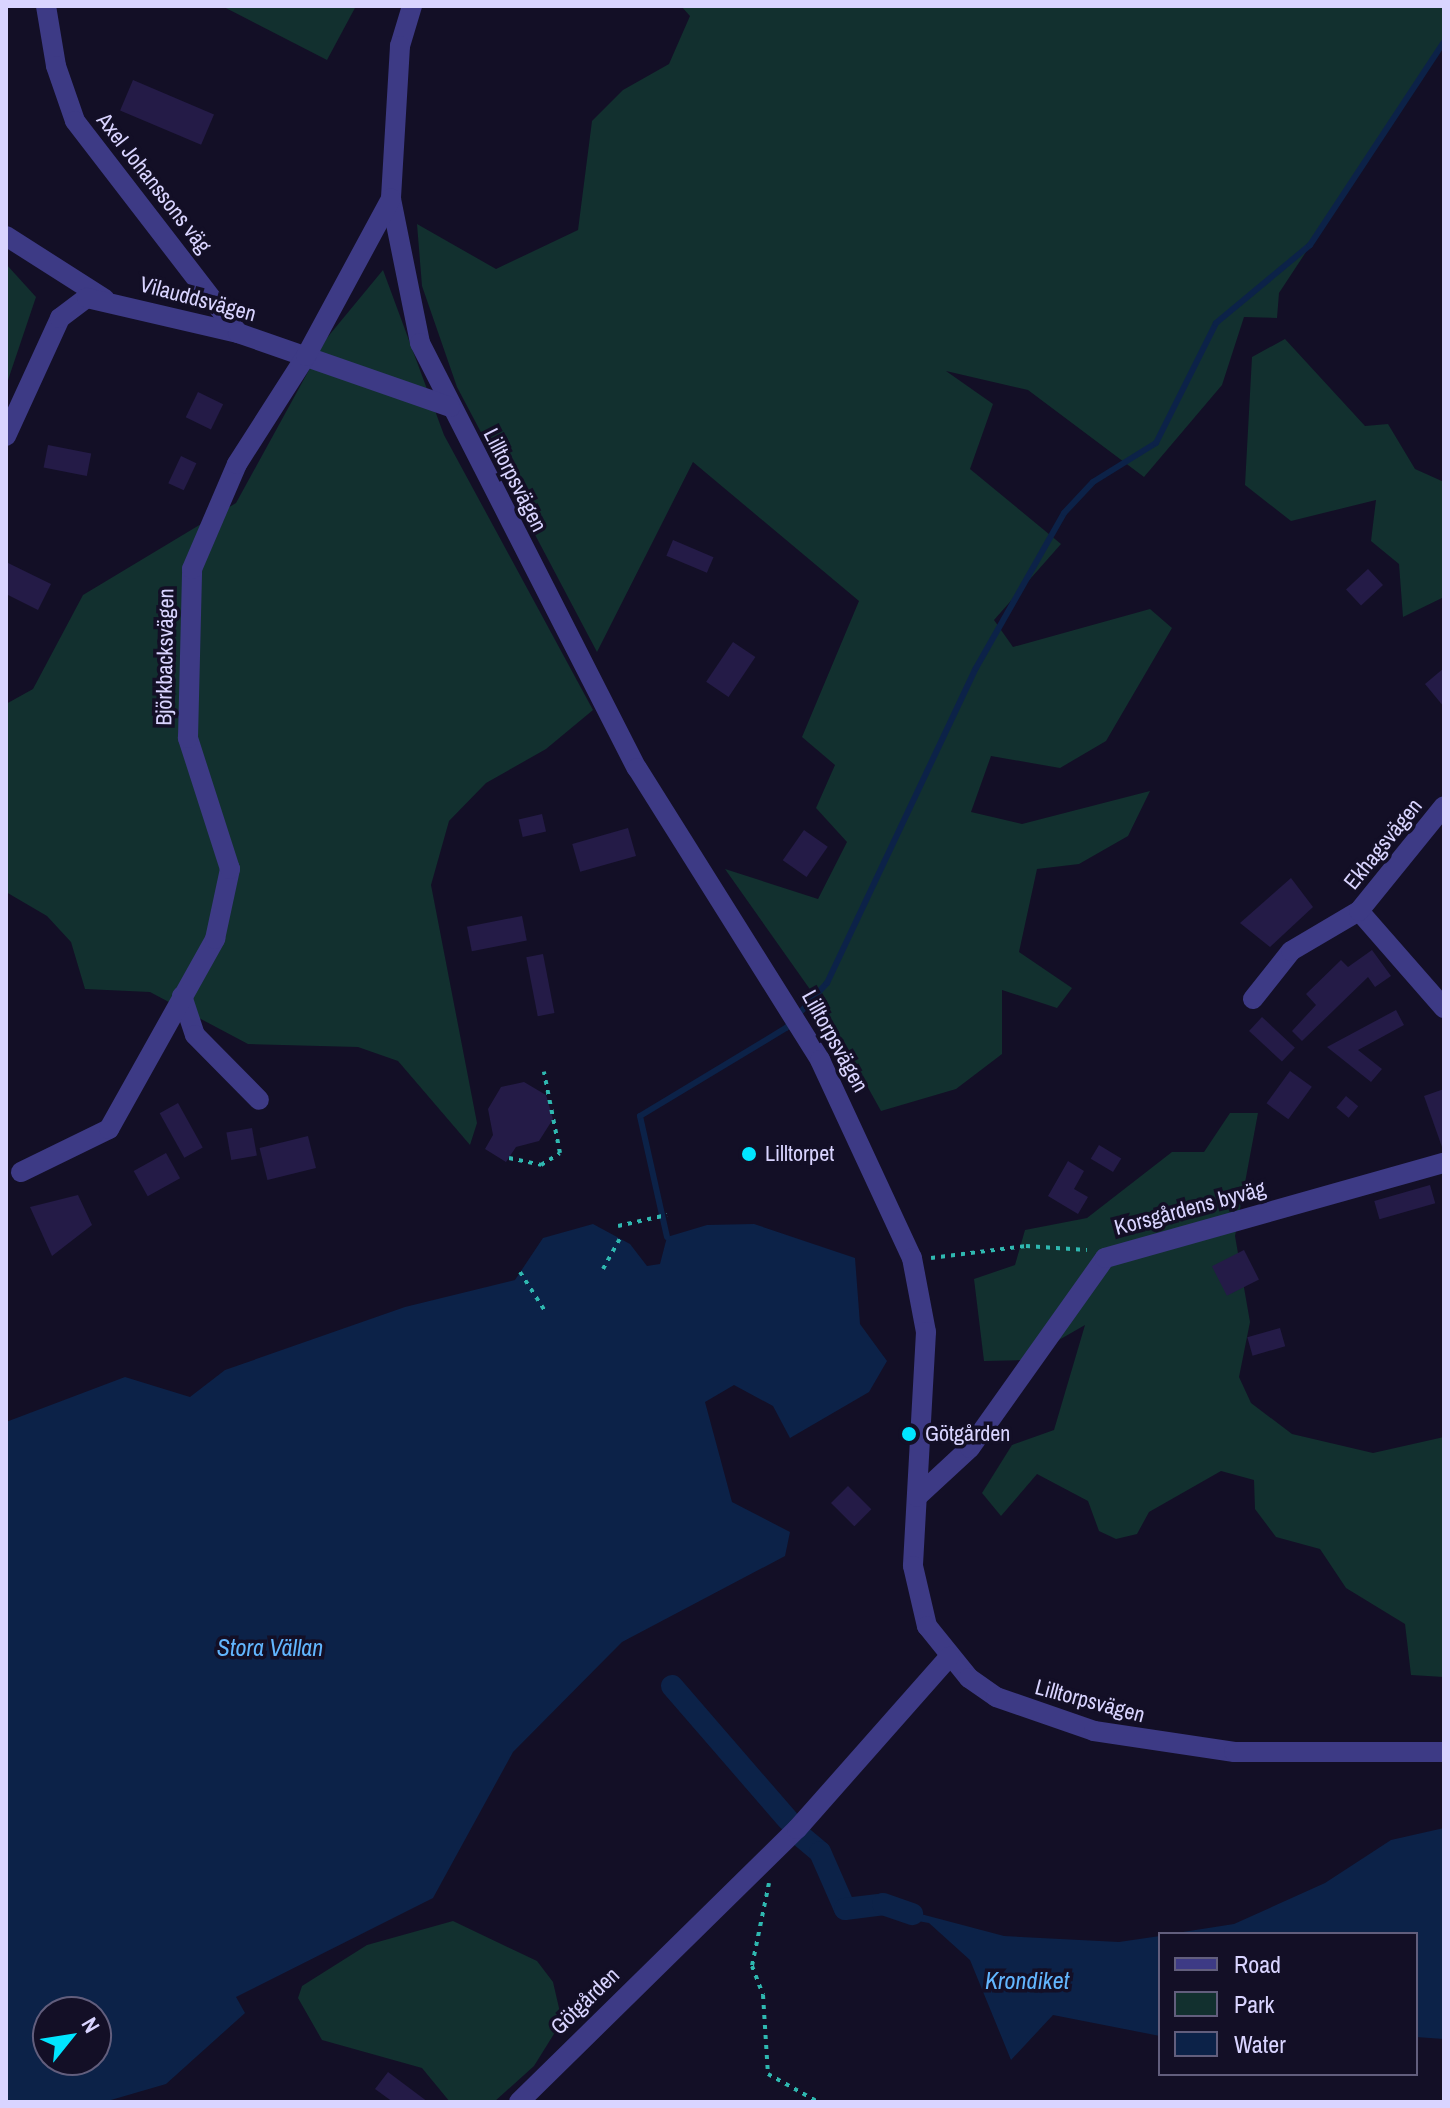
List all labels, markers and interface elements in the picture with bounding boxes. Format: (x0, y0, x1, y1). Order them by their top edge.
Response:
street label: Axel Johanssons väg (91, 108, 217, 258)
street label: Vilauddsvägen (137, 271, 259, 327)
street label: Lilltorpsvägen (478, 424, 552, 536)
street label: Björkbacksvägen (151, 588, 179, 726)
street label: Ekhagsvägen (1338, 793, 1428, 895)
street label: Lilltorpsvägen (796, 985, 874, 1097)
place label: Lilltorpet (765, 1141, 834, 1167)
marker: Lilltorpet (740, 1145, 758, 1163)
street label: Korsgårdens byväg (1112, 1175, 1268, 1241)
place label: Götgården (925, 1421, 1010, 1447)
marker: Götgården (900, 1425, 918, 1443)
water label: Stora Vällan (217, 1634, 323, 1662)
street label: Lilltorpsvägen (1032, 1674, 1148, 1728)
legend (1158, 1932, 1418, 2076)
text: Road (1234, 1948, 1281, 1980)
street label: Götgården (545, 1962, 625, 2040)
water label: Krondiket (985, 1967, 1069, 1995)
text: Park (1234, 1988, 1274, 2020)
north arrow (32, 1996, 112, 2076)
text: N (75, 2012, 107, 2038)
text: Water (1234, 2028, 1286, 2060)

